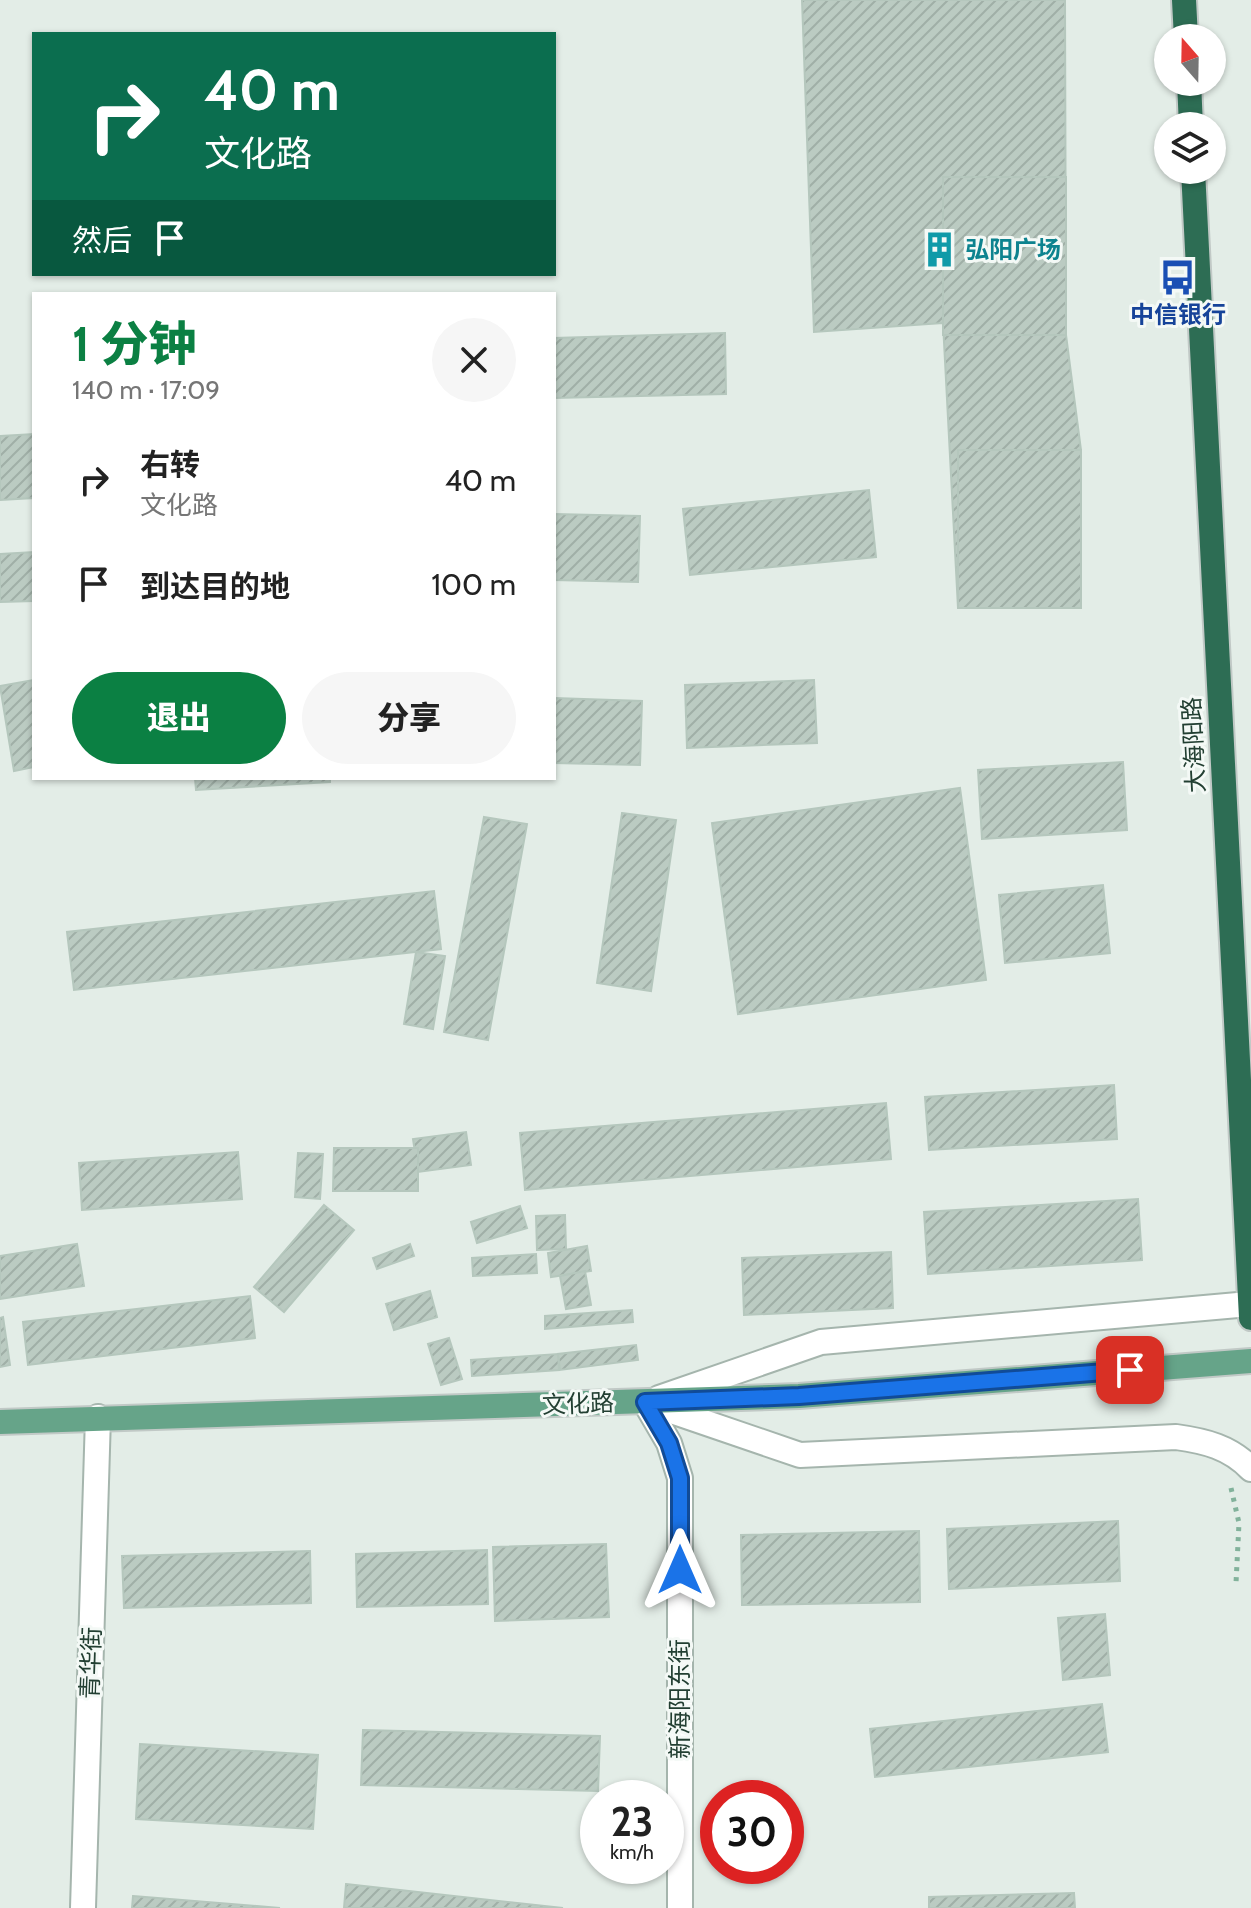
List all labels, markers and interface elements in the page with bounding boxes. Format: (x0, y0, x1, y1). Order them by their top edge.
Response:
north arrow (1154, 24, 1226, 96)
map controls (1154, 24, 1226, 184)
text: 40 m (204, 56, 340, 124)
icon: right (72, 64, 176, 168)
button: layers (1154, 112, 1226, 184)
text: 文化路 (204, 131, 312, 175)
icon: arrive (148, 216, 192, 260)
text: 然后 (72, 222, 132, 259)
building icon: 弘阳广场 (920, 231, 958, 269)
place label: 弘阳广场 (965, 235, 1061, 264)
bus stop icon: 中信银行 (1159, 259, 1197, 297)
place label: 中信银行 (1130, 300, 1226, 329)
text: 1 分钟 (72, 315, 197, 373)
button: close (432, 318, 516, 402)
text: 140 m · 17:09 (72, 374, 220, 406)
text: 右转 (140, 446, 200, 483)
icon: right (72, 458, 116, 502)
text: 40 m (445, 462, 516, 499)
text: 文化路 (140, 489, 218, 521)
icon: arrive (72, 562, 116, 606)
text: 100 m (431, 566, 516, 603)
text: 到达目的地 (140, 568, 290, 605)
button: 退出 (72, 672, 286, 764)
button: 分享 (302, 672, 516, 764)
street label: 大海阳路 (1177, 696, 1210, 794)
pin (1096, 1336, 1164, 1404)
icon: arrive (1108, 1348, 1152, 1392)
street label: 文化路 (541, 1388, 614, 1419)
position arrow (638, 1528, 722, 1612)
street label: 青华街 (75, 1626, 106, 1699)
street label: 新海阳东街 (665, 1639, 694, 1759)
speed limit sign: 30 (700, 1780, 804, 1884)
text: 23 (611, 1797, 653, 1846)
text: km/h (610, 1840, 654, 1864)

